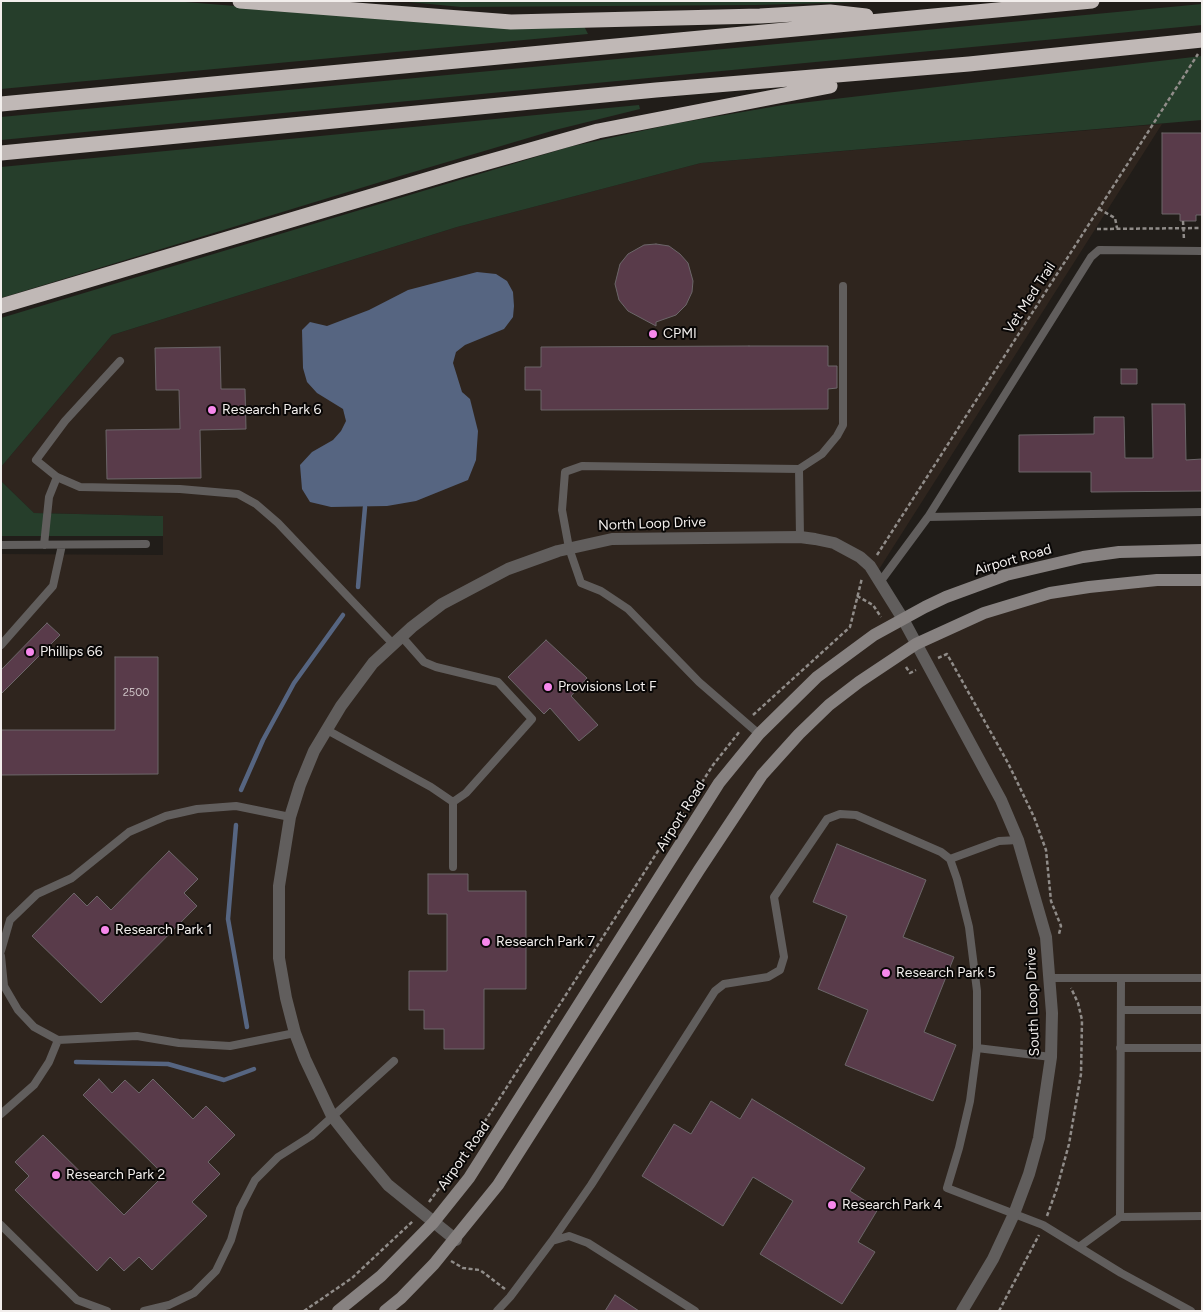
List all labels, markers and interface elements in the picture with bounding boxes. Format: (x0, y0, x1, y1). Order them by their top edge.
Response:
street label: Vet Med Trail (1001, 259, 1059, 337)
place label: CPMI (663, 326, 697, 342)
marker: CPMI (647, 328, 659, 340)
place label: Research Park 6 (222, 402, 321, 418)
marker: Research Park 6 (206, 404, 218, 416)
street label: North Loop Drive (598, 514, 706, 534)
street label: Airport Road (972, 541, 1054, 579)
place label: Phillips 66 (40, 644, 103, 660)
marker: Phillips 66 (24, 646, 36, 658)
place label: Provisions Lot F (558, 679, 657, 695)
marker: Provisions Lot F (542, 681, 554, 693)
house number: 2500 (123, 686, 149, 700)
street label: Airport Road (653, 778, 709, 854)
place label: Research Park 1 (115, 922, 212, 938)
marker: Research Park 1 (99, 924, 111, 936)
place label: Research Park 7 (496, 934, 595, 950)
marker: Research Park 7 (480, 936, 492, 948)
street label: South Loop Drive (1023, 947, 1043, 1057)
place label: Research Park 5 (896, 965, 995, 981)
marker: Research Park 5 (880, 967, 892, 979)
street label: Airport Road (434, 1119, 494, 1193)
place label: Research Park 2 (66, 1167, 165, 1183)
marker: Research Park 2 (50, 1169, 62, 1181)
place label: Research Park 4 (842, 1197, 942, 1213)
marker: Research Park 4 (826, 1199, 838, 1211)

